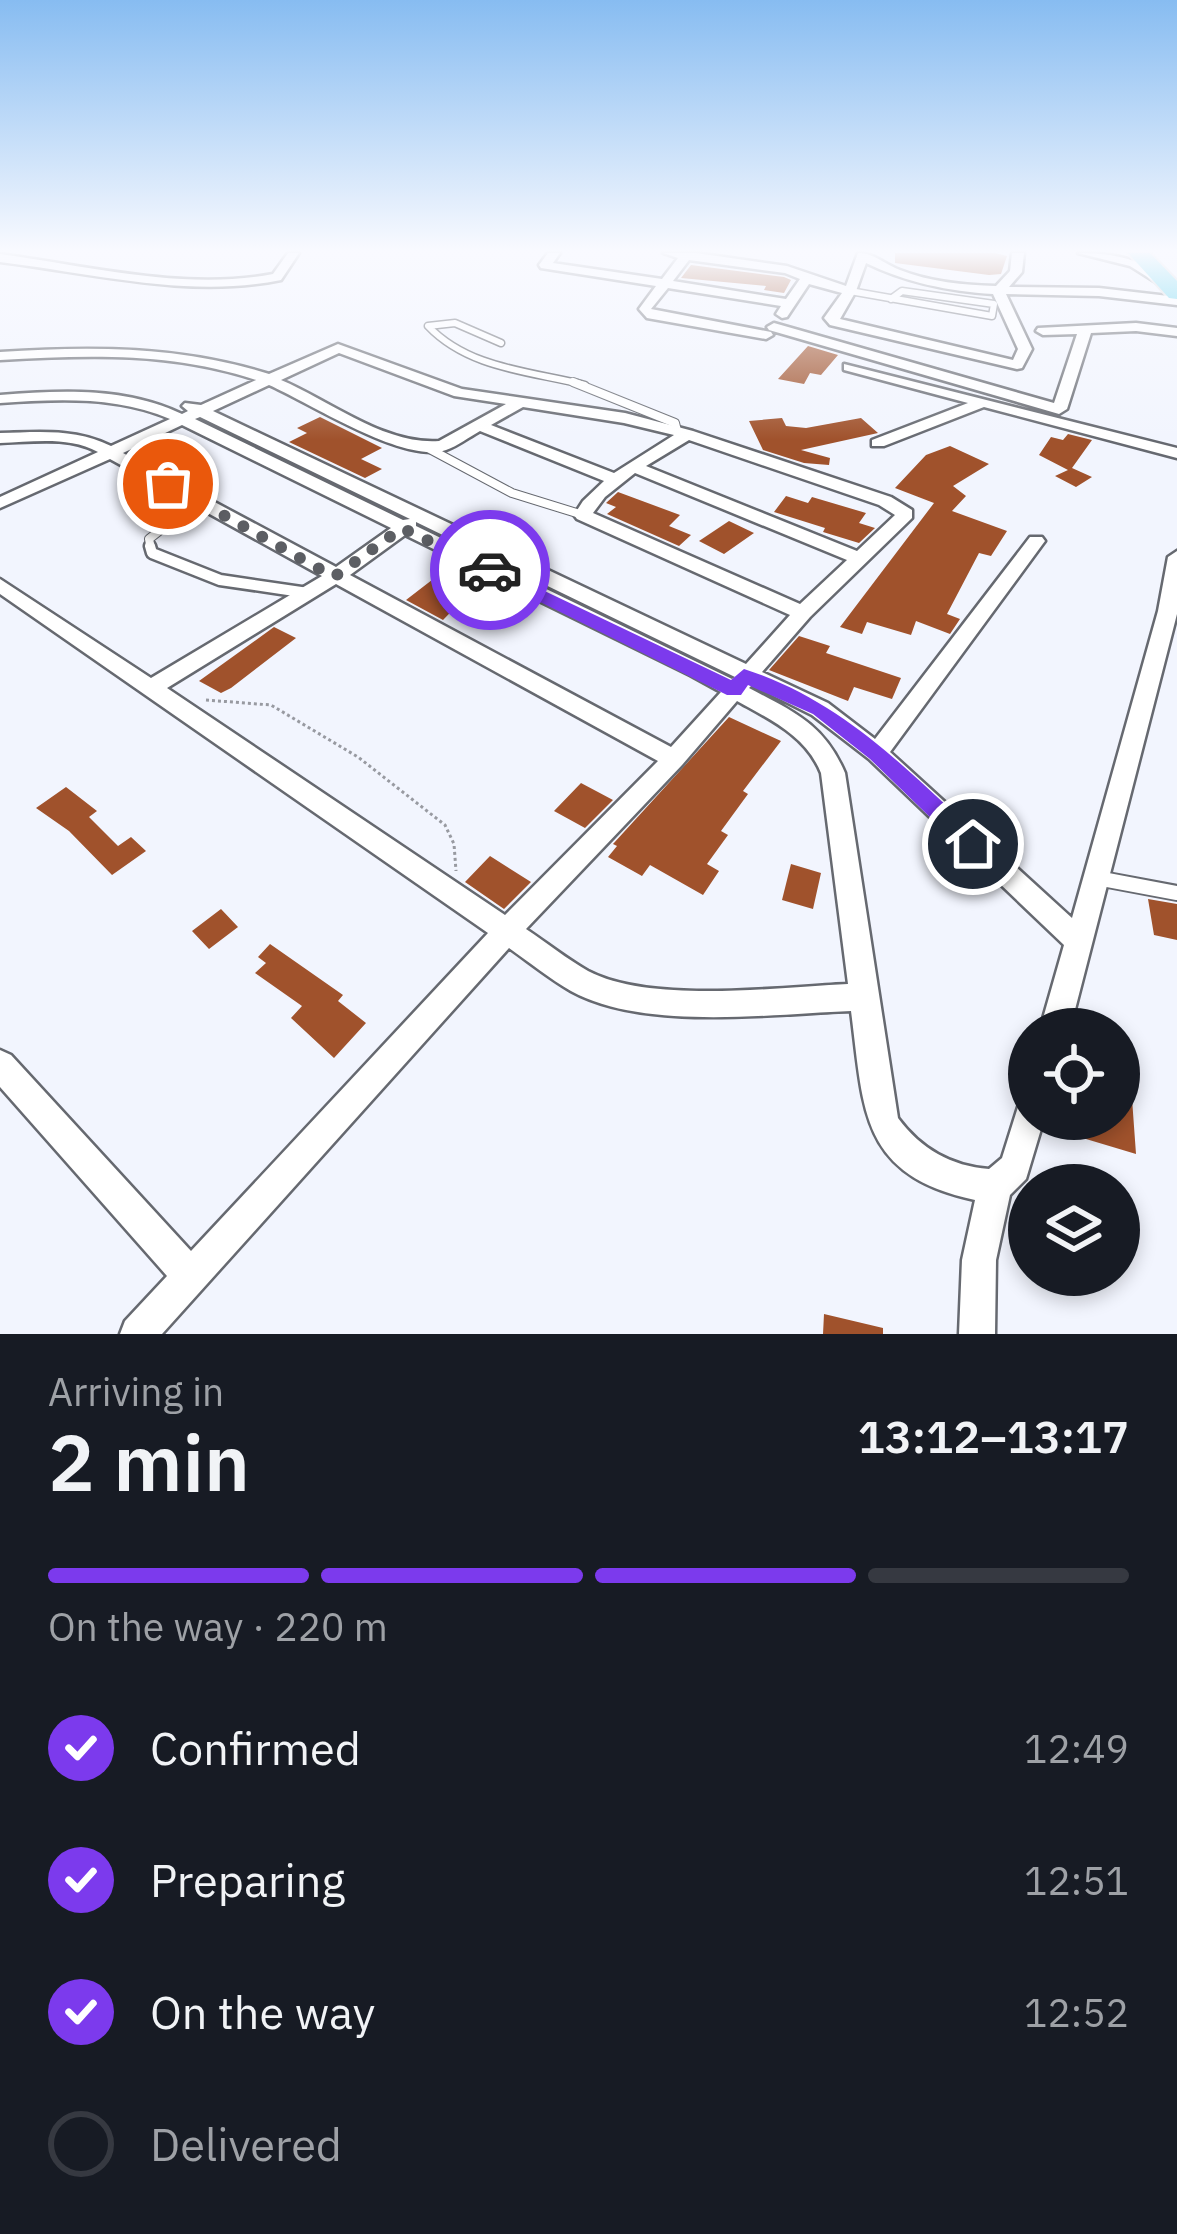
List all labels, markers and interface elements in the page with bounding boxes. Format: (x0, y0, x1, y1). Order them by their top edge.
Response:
pin (117, 433, 219, 535)
icon: bag (135, 451, 201, 517)
courier (430, 510, 550, 630)
icon: car (457, 537, 523, 603)
pin (922, 793, 1024, 895)
icon: home (940, 811, 1006, 877)
map controls (1008, 1008, 1140, 1296)
button: locate (1008, 1008, 1140, 1140)
button: layers (1008, 1164, 1140, 1296)
text: Arriving in (48, 1366, 224, 1417)
text: 13:12–13:17 (858, 1407, 1129, 1465)
text: 2 min (48, 1411, 250, 1512)
text: On the way · 220 m (48, 1601, 388, 1652)
icon: check (48, 1715, 114, 1781)
text: Confirmed (150, 1719, 361, 1777)
text: 12:49 (1024, 1723, 1129, 1774)
icon: check (48, 1847, 114, 1913)
text: Preparing (150, 1851, 345, 1909)
text: 12:51 (1024, 1855, 1129, 1906)
icon: check (48, 1979, 114, 2045)
text: On the way (150, 1983, 375, 2041)
text: 12:52 (1024, 1987, 1129, 2038)
text: Delivered (150, 2115, 342, 2173)

